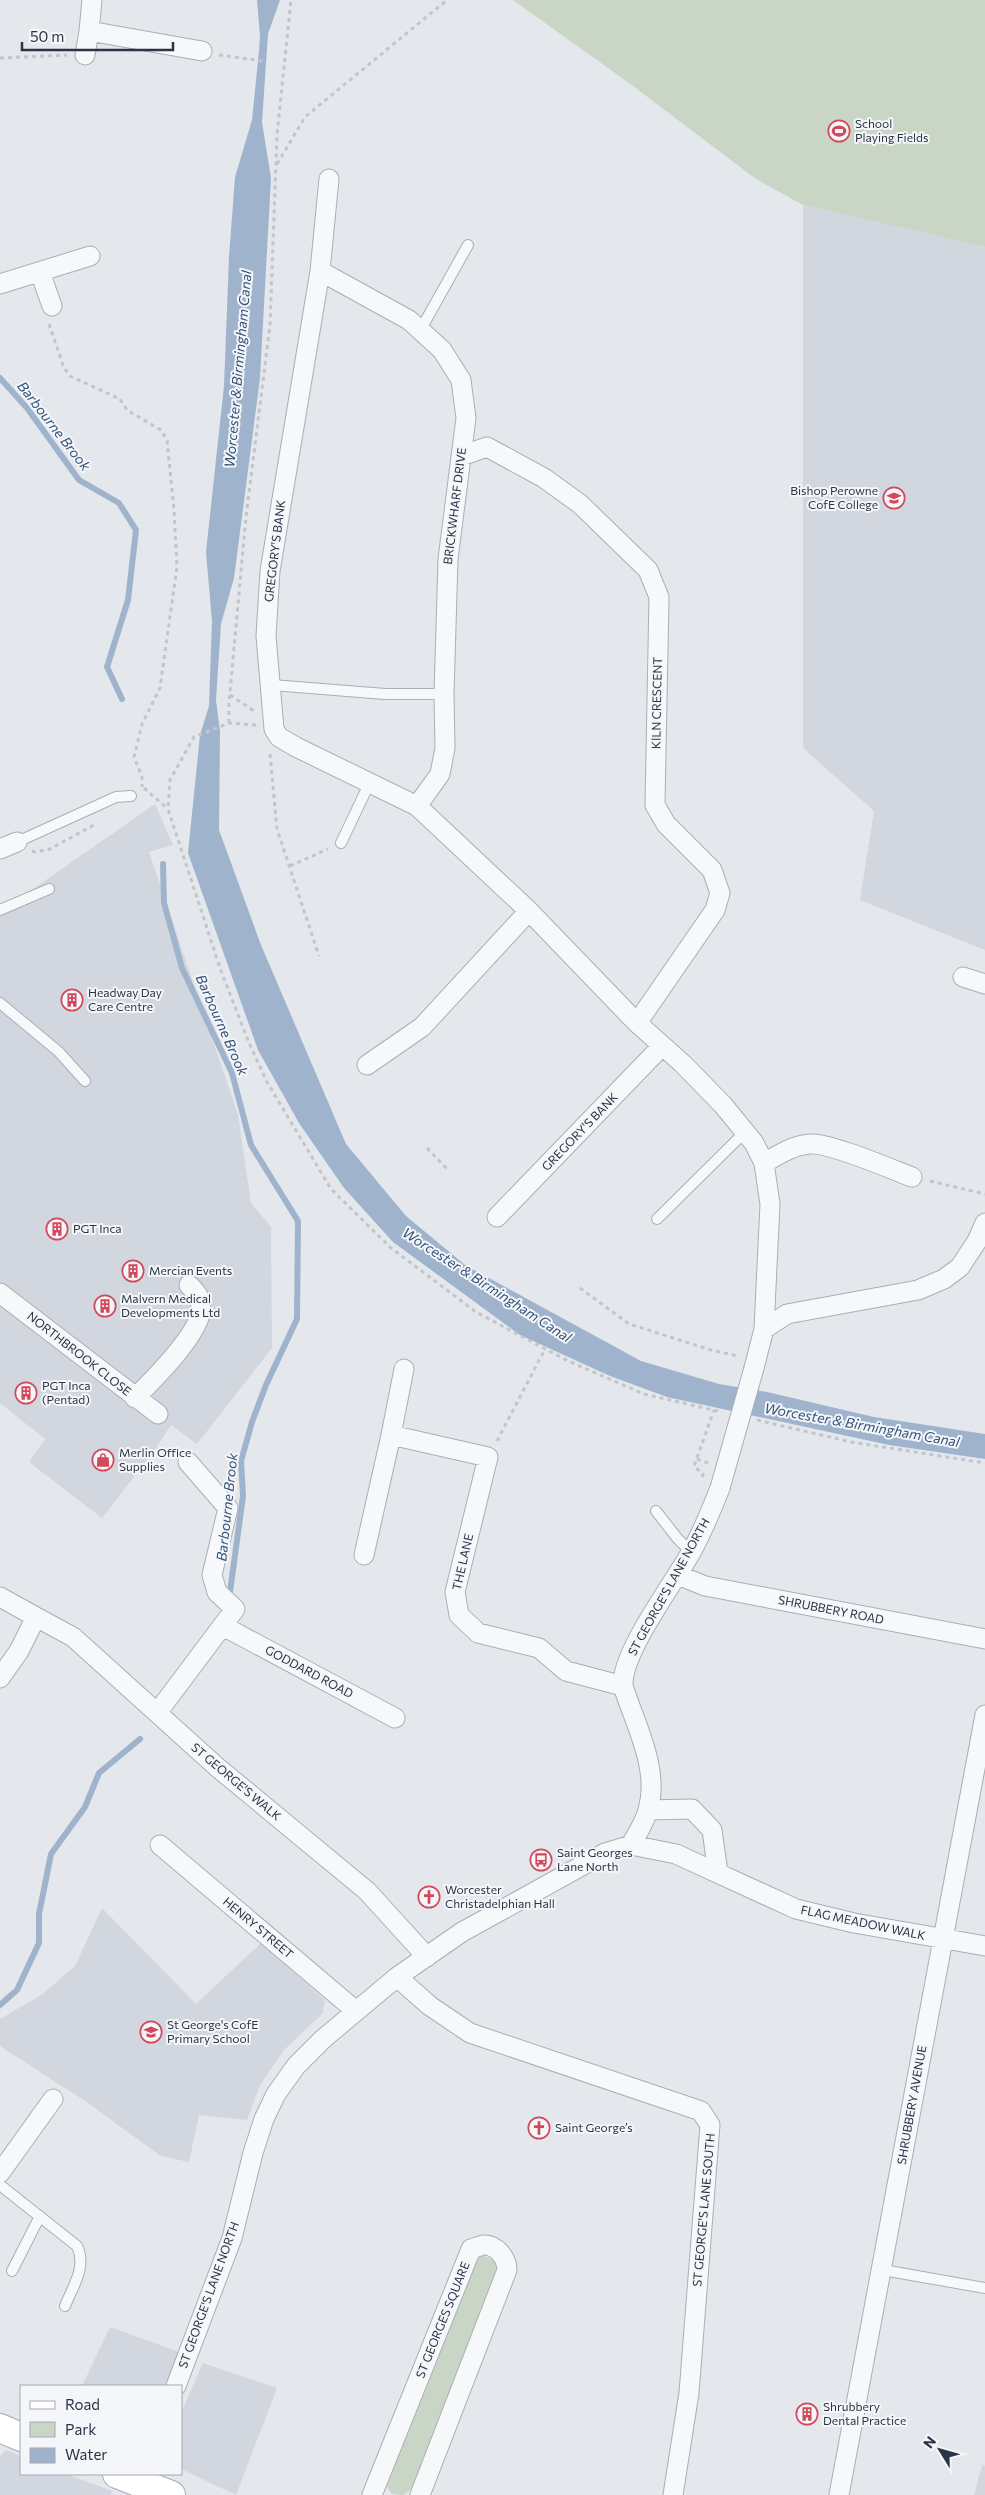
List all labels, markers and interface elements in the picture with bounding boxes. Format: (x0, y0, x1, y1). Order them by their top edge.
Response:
scale bar (22, 20, 174, 52)
text: 50 m (30, 27, 64, 45)
place label: School Playing Fields (855, 116, 928, 144)
sports icon: School Playing Fields (827, 119, 851, 143)
water label: Worcester & Birmingham Canal (220, 269, 255, 468)
water label: Barbourne Brook (14, 378, 95, 474)
street label: BRICKWHARF DRIVE (440, 447, 468, 565)
place label: Bishop Perowne CofE College (790, 483, 878, 511)
school or university icon: Bishop Perowne CofE College (882, 486, 906, 510)
street label: GREGORY'S BANK (261, 499, 287, 603)
street label: KILN CRESCENT (648, 656, 664, 749)
water label: Barbourne Brook (193, 972, 253, 1078)
place label: Headway Day Care Centre (88, 985, 162, 1013)
building icon: Headway Day Care Centre (60, 988, 84, 1012)
street label: GREGORY'S BANK (538, 1089, 620, 1173)
building icon: PGT Inca (45, 1217, 69, 1241)
place label: PGT Inca (73, 1221, 122, 1235)
water label: Worcester & Birmingham Canal (400, 1224, 575, 1346)
building icon: Mercian Events (121, 1259, 145, 1283)
place label: Mercian Events (149, 1263, 232, 1277)
place label: Malvern Medical Developments Ltd (121, 1291, 220, 1319)
building icon: Malvern Medical Developments Ltd (93, 1294, 117, 1318)
street label: NORTHBROOK CLOSE (25, 1308, 134, 1398)
place label: PGT Inca (Pentad) (42, 1378, 91, 1406)
building icon: PGT Inca (Pentad) (14, 1381, 38, 1405)
water label: Worcester & Birmingham Canal (763, 1399, 961, 1450)
place label: Merlin Office Supplies (119, 1445, 191, 1473)
shop icon: Merlin Office Supplies (91, 1448, 115, 1472)
water label: Barbourne Brook (212, 1452, 241, 1562)
street label: ST GEORGE'S LANE NORTH (624, 1515, 712, 1658)
street label: THE LANE (449, 1532, 475, 1591)
street label: SHRUBBERY ROAD (777, 1592, 885, 1626)
street label: GODDARD ROAD (263, 1642, 356, 1700)
street label: ST GEORGE'S WALK (189, 1740, 284, 1823)
place label: Saint Georges Lane North (557, 1845, 633, 1873)
bus stop icon: Saint Georges Lane North (529, 1848, 553, 1872)
place label: Worcester Christadelphian Hall (445, 1882, 555, 1910)
church icon: Worcester Christadelphian Hall (417, 1885, 441, 1909)
street label: HENRY STREET (221, 1894, 297, 1961)
street label: FLAG MEADOW WALK (800, 1902, 927, 1942)
place label: St George's CofE Primary School (167, 2017, 258, 2045)
school or university icon: St George's CofE Primary School (139, 2020, 163, 2044)
street label: SHRUBBERY AVENUE (894, 2044, 928, 2166)
church icon: Saint George’s (527, 2116, 551, 2140)
place label: Saint George’s (555, 2120, 633, 2134)
street label: ST GEORGE'S LANE SOUTH (689, 2133, 717, 2287)
street label: ST GEORGE'S LANE NORTH (175, 2219, 241, 2370)
street label: ST GEORGES SQUARE (412, 2259, 472, 2380)
legend (20, 2385, 182, 2475)
text: Road (65, 2395, 100, 2413)
place label: Shrubbery Dental Practice (823, 2399, 906, 2427)
building icon: Shrubbery Dental Practice (795, 2402, 819, 2426)
text: Park (65, 2420, 96, 2438)
north arrow (915, 2425, 965, 2475)
text: N (919, 2433, 939, 2451)
text: Water (65, 2445, 107, 2463)

